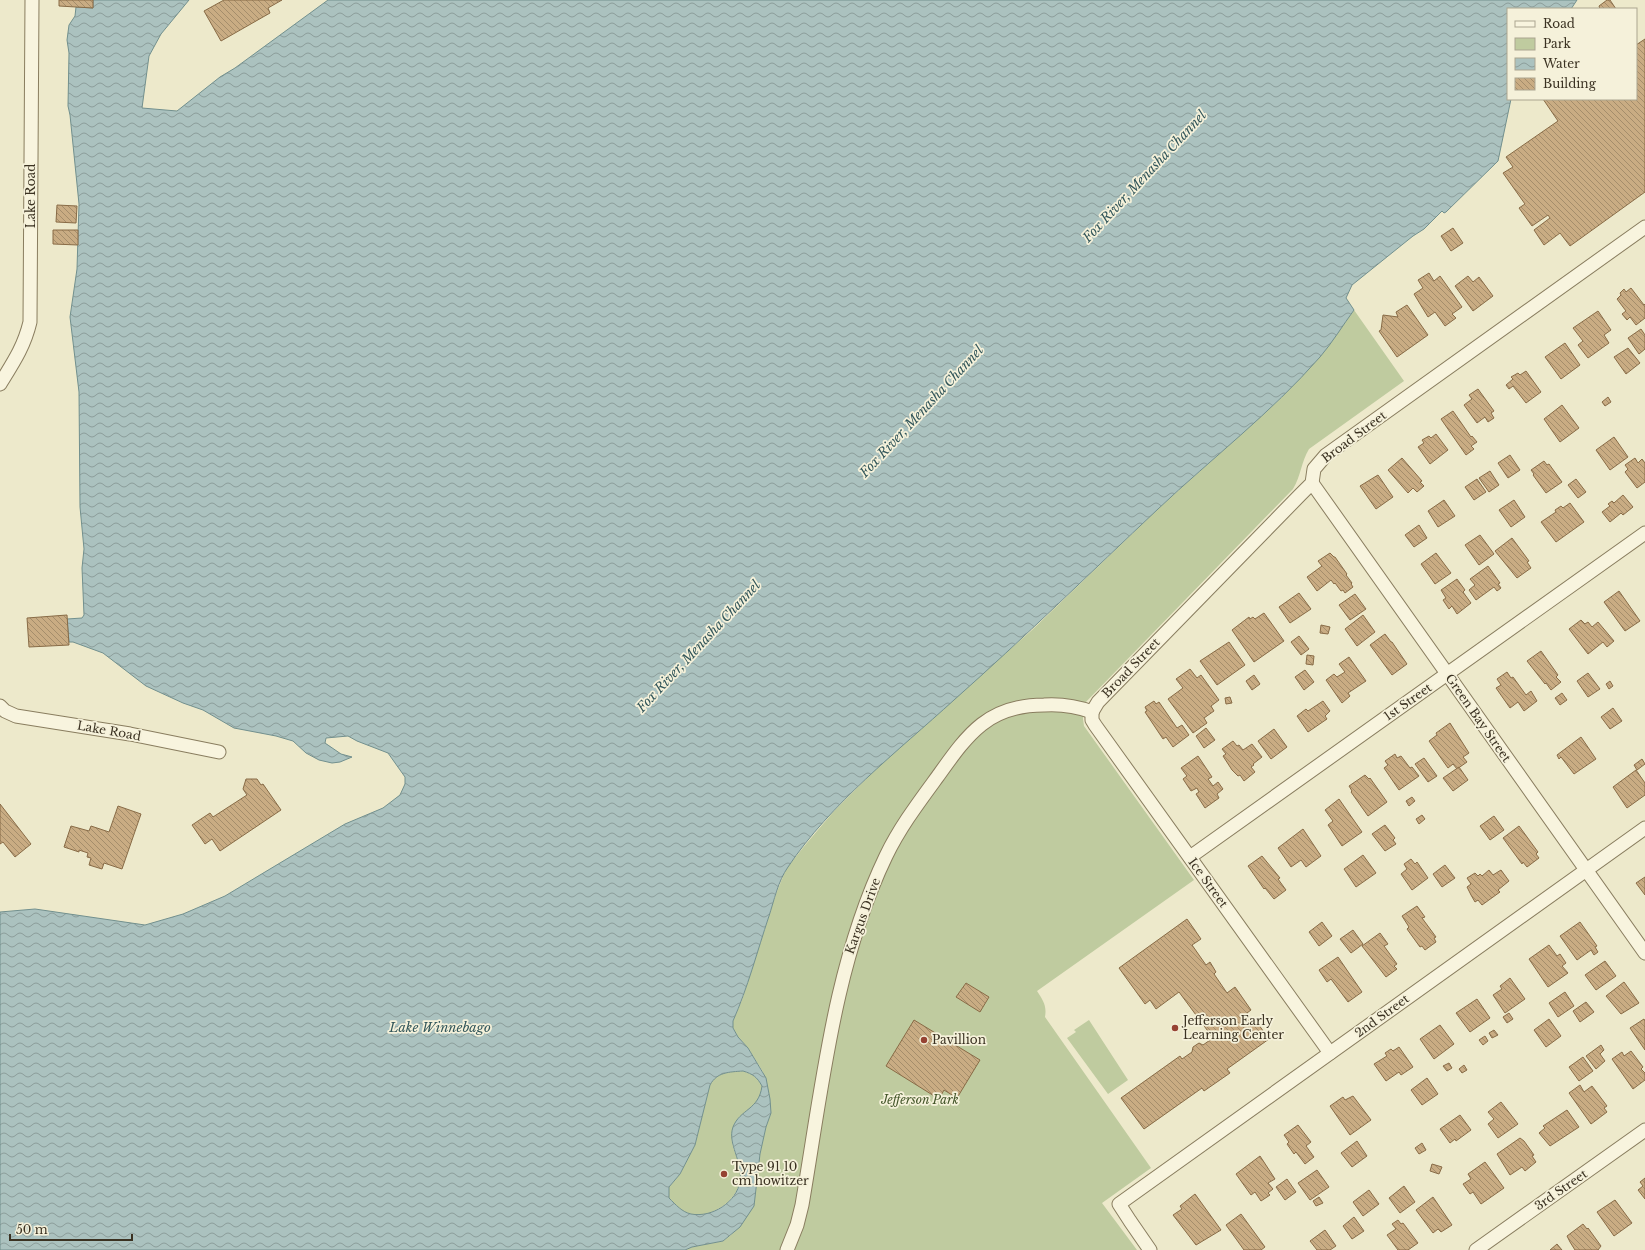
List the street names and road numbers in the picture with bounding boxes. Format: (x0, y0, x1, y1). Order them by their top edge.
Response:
street label: Lake Road (23, 164, 38, 228)
street label: Broad Street (1318, 407, 1389, 466)
street label: Broad Street (1099, 634, 1163, 701)
street label: Green Bay Street (1442, 671, 1515, 765)
street label: 1st Street (1381, 679, 1435, 723)
street label: Lake Road (76, 718, 142, 744)
street label: Ice Street (1185, 855, 1232, 911)
street label: Kargus Drive (842, 875, 883, 956)
street label: 2nd Street (1352, 991, 1412, 1040)
street label: 3rd Street (1532, 1166, 1590, 1213)

